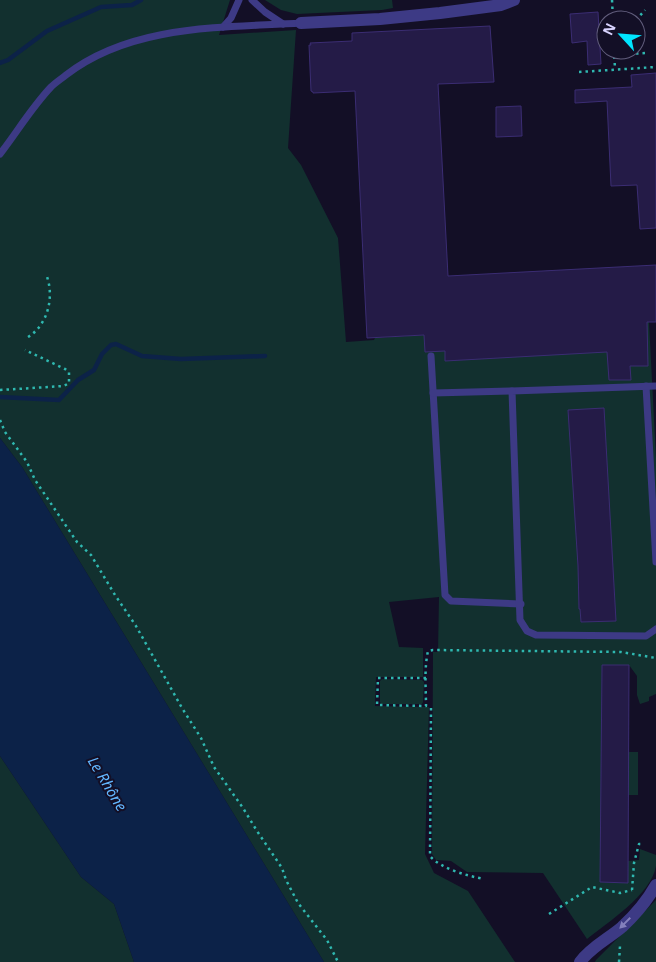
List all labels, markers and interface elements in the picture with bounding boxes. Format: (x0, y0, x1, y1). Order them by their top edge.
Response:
north arrow (596, 10, 646, 60)
text: N (598, 20, 620, 38)
water label: Le Rhône (84, 752, 132, 815)
one-way arrow (620, 917, 632, 929)

